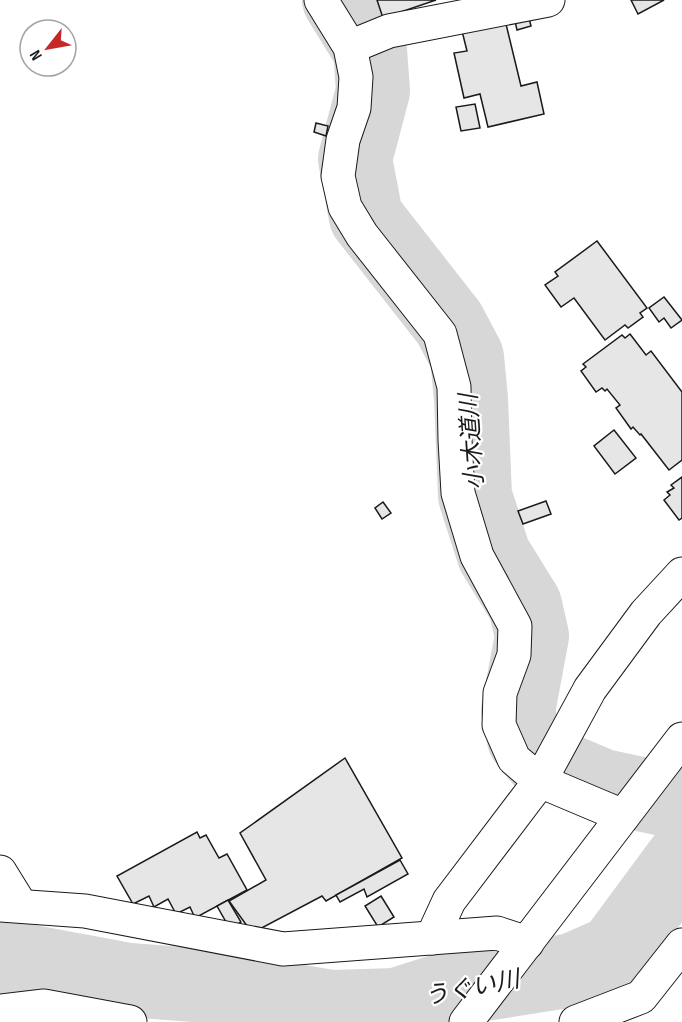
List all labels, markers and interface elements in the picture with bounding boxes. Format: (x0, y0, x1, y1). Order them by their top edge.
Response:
north arrow (18, 18, 78, 78)
text: N (26, 46, 47, 64)
water label: 小木道川 (454, 390, 490, 491)
water label: うぐい川 (422, 964, 525, 1011)

